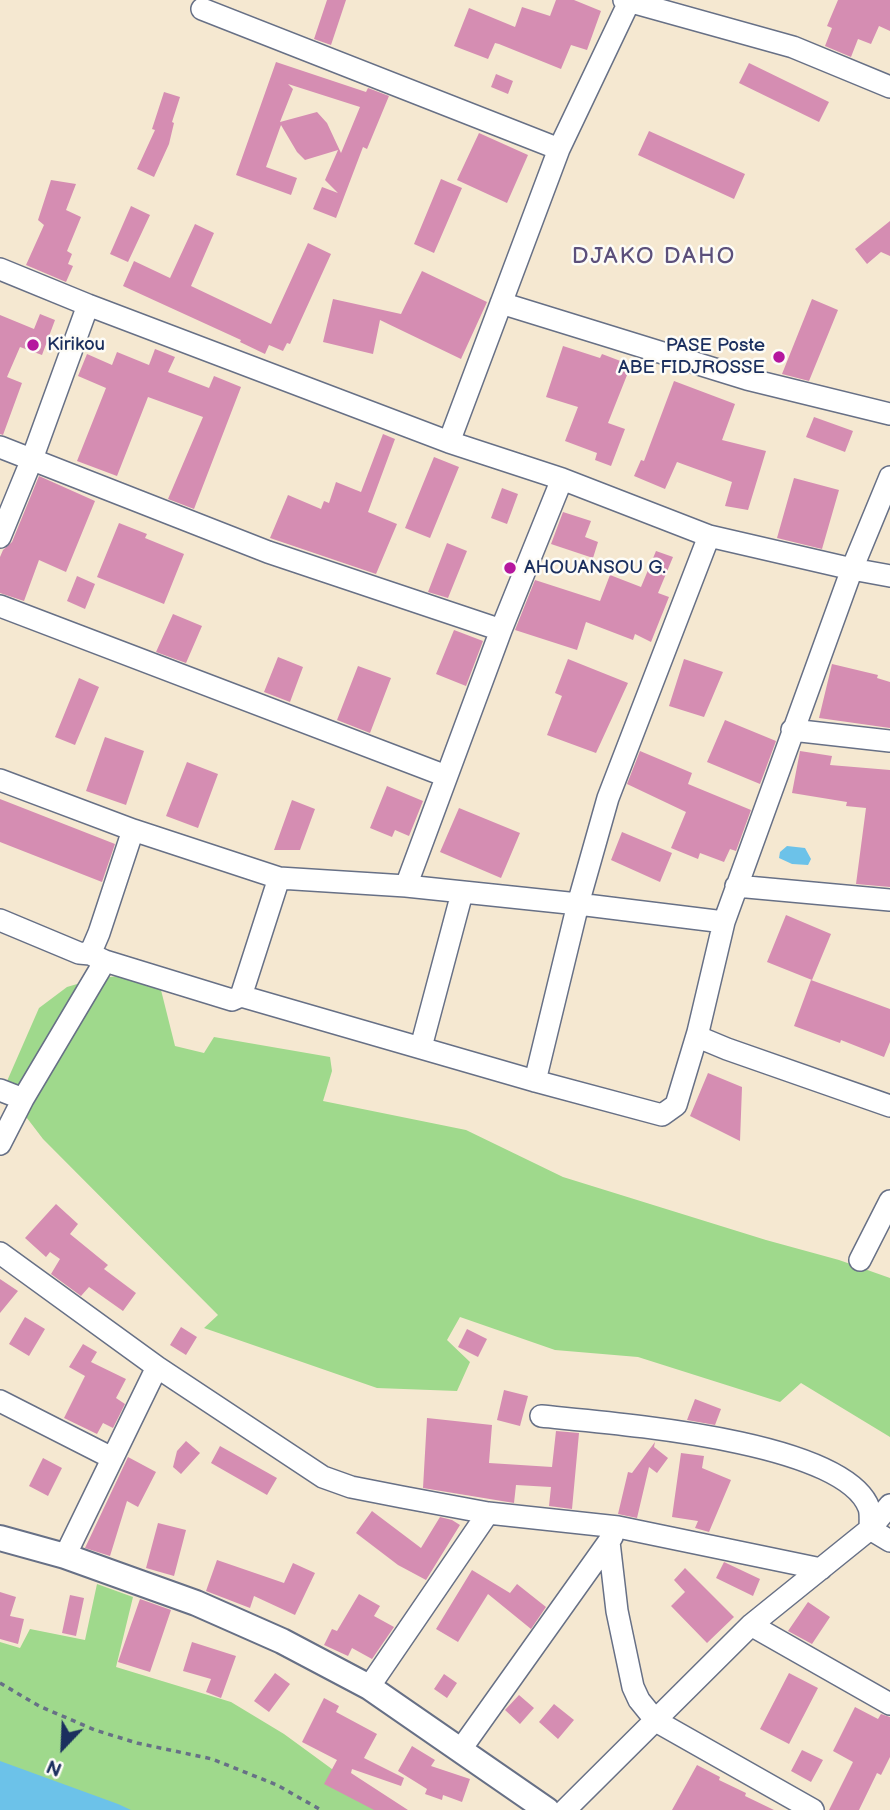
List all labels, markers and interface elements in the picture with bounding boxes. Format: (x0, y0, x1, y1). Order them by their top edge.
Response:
district label: DJAKO DAHO (573, 243, 735, 271)
place label: Kirikou (47, 334, 105, 356)
place label: PASE Poste ABE FIDJROSSE (618, 335, 765, 379)
marker: Kirikou (25, 337, 41, 353)
marker: PASE Poste ABE FIDJROSSE (771, 349, 787, 365)
place label: AHOUANSOU G. (524, 557, 666, 579)
marker: AHOUANSOU G. (502, 560, 518, 576)
north arrow (28, 1712, 98, 1782)
text: N (44, 1753, 66, 1780)

